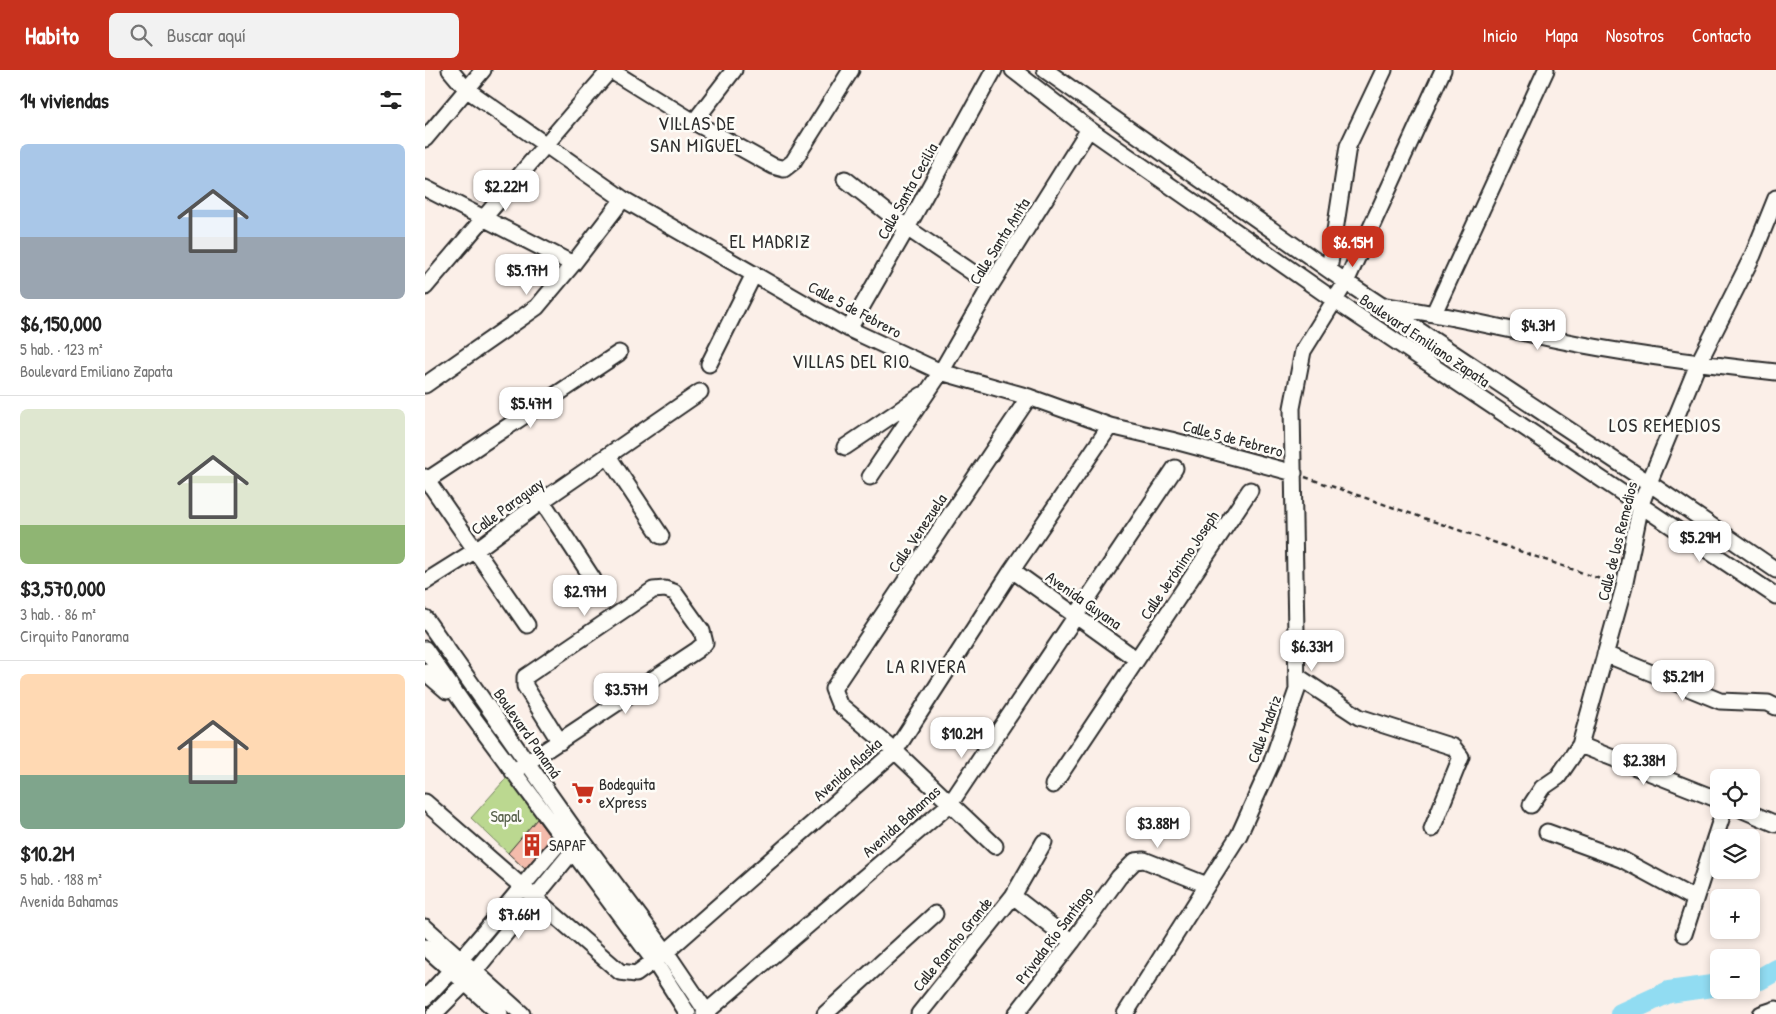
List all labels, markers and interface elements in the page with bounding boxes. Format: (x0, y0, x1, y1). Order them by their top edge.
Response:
search box (109, 13, 459, 58)
text: Habito (25, 19, 79, 51)
icon: search (127, 21, 155, 49)
text: Buscar aquí (167, 22, 246, 48)
text: Inicio (1483, 23, 1517, 48)
text: Mapa (1545, 23, 1578, 48)
text: Nosotros (1606, 23, 1664, 48)
text: Contacto (1692, 23, 1751, 48)
text: 14 viviendas (20, 86, 109, 115)
icon: filters (377, 86, 405, 114)
district label: VILLAS DE SAN MIGUEL (650, 110, 744, 158)
street label: Calle Santa Cecilia (871, 139, 943, 243)
pin: $2.22M (465, 170, 547, 212)
text: $2.22M (484, 175, 528, 197)
icon: home (168, 176, 258, 266)
street label: Calle Santa Anita (964, 193, 1034, 289)
pin: $6.15M (1312, 226, 1394, 268)
district label: EL MADRIZ (729, 228, 811, 254)
text: $6.15M (1333, 231, 1373, 253)
pin: $5.17M (486, 254, 568, 296)
text: $5.17M (506, 259, 548, 281)
street label: Calle 5 de Febrero (804, 275, 906, 343)
street label: Boulevard Emiliano Zapata (1356, 288, 1494, 392)
pin: $4.3M (1503, 308, 1573, 351)
text: $6,150,000 (20, 309, 102, 338)
text: $4.3M (1521, 314, 1555, 336)
text: 5 hab. · 123 m² (20, 338, 103, 360)
district label: VILLAS DEL RIO (792, 348, 910, 374)
text: Boulevard Emiliano Zapata (20, 360, 173, 382)
pin: $5.47M (490, 386, 572, 429)
text: $5.47M (510, 392, 552, 414)
district label: LOS REMEDIOS (1609, 412, 1721, 438)
street label: Calle 5 de Febrero (1180, 414, 1286, 462)
icon: home (168, 442, 258, 532)
street label: Calle Paraguay (466, 472, 548, 540)
street label: Calle de los Remedios (1592, 479, 1642, 603)
street label: Calle Venezuela (882, 489, 952, 577)
street label: Calle Jerónimo Joseph (1134, 506, 1224, 624)
pin: $5.29M (1659, 520, 1741, 563)
text: $5.29M (1679, 526, 1721, 548)
street label: Avenida Guyana (1042, 566, 1126, 634)
text: $3,570,000 (20, 574, 105, 603)
pin: $2.97M (544, 574, 626, 617)
text: $2.97M (564, 580, 606, 602)
text: 3 hab. · 86 m² (20, 603, 96, 625)
text: Cirquito Panorama (20, 625, 129, 647)
pin: $6.33M (1271, 630, 1353, 672)
text: $6.33M (1291, 635, 1333, 657)
district label: LA RIVERA (887, 653, 967, 679)
pin: $5.21M (1642, 660, 1724, 702)
text: $5.21M (1662, 665, 1704, 687)
pin: $3.57M (585, 672, 667, 715)
text: $3.57M (605, 678, 647, 700)
street label: Boulevard Panamá (489, 684, 567, 782)
street label: Calle Madriz (1242, 692, 1286, 766)
icon: home (168, 707, 258, 797)
pin: $10.2M (921, 716, 1003, 759)
text: $10.2M (941, 722, 983, 744)
street label: Avenida Alaska (808, 732, 886, 806)
pin: $2.38M (1603, 744, 1685, 786)
text: $2.38M (1623, 749, 1665, 771)
map controls (1710, 769, 1760, 999)
button: locate (1710, 769, 1760, 819)
place label: Bodeguita eXpress (599, 773, 655, 813)
supermarket icon: Bodeguita eXpress (570, 780, 596, 806)
street label: Avenida Bahamas (857, 780, 945, 862)
park label: Sapal (491, 805, 522, 827)
pin: $3.88M (1117, 806, 1199, 849)
text: $3.88M (1137, 812, 1179, 834)
button: layers (1710, 829, 1760, 879)
building icon: SAPAF (519, 832, 545, 858)
place label: SAPAF (549, 834, 587, 856)
text: $10.2M (20, 839, 75, 868)
text: 5 hab. · 188 m² (20, 868, 102, 890)
street label: Privada Río Santiago (1010, 881, 1098, 988)
button: + (1710, 889, 1760, 939)
text: Avenida Bahamas (20, 890, 118, 912)
street label: Calle Rancho Grande (907, 892, 997, 996)
pin: $7.66M (478, 898, 560, 940)
text: $7.66M (498, 903, 540, 925)
button: − (1710, 949, 1760, 999)

